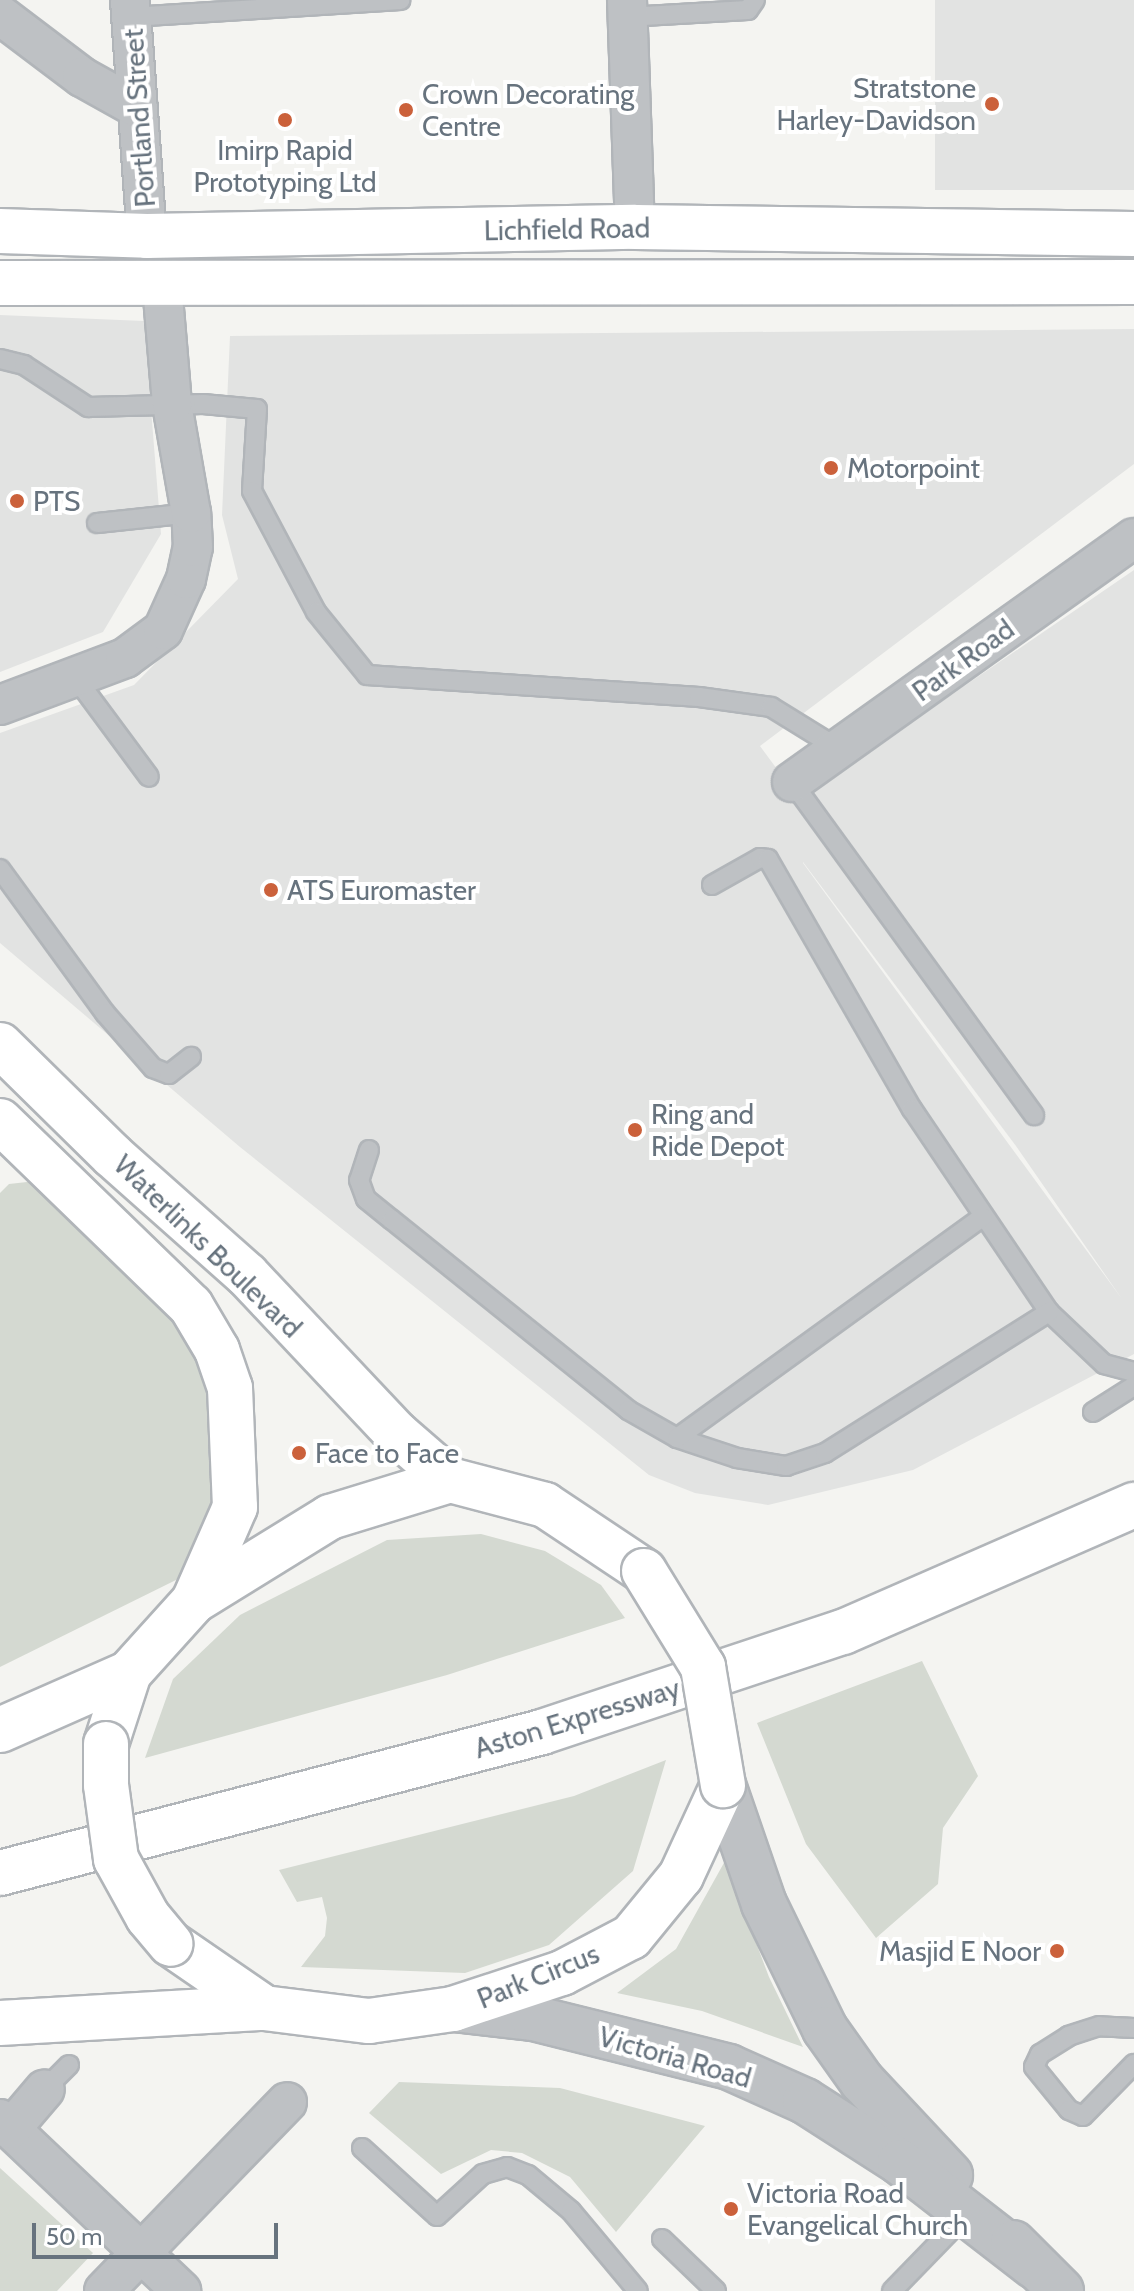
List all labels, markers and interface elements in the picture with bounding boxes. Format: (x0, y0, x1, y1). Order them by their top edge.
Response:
street label: Portland Street (116, 28, 162, 208)
place label: Stratstone Harley-Davidson (777, 71, 976, 137)
place label: Crown Decorating Centre (422, 77, 634, 143)
marker: Stratstone Harley-Davidson (983, 95, 1001, 113)
marker: Crown Decorating Centre (397, 101, 415, 119)
marker: Imirp Rapid Prototyping Ltd (276, 111, 294, 129)
place label: Imirp Rapid Prototyping Ltd (193, 133, 377, 199)
street label: Lichfield Road (484, 211, 650, 247)
place label: Motorpoint (847, 451, 980, 485)
marker: Motorpoint (822, 459, 840, 477)
place label: PTS (33, 484, 80, 518)
marker: PTS (8, 492, 26, 510)
street label: Park Road (906, 612, 1020, 708)
place label: ATS Euromaster (287, 873, 476, 907)
marker: ATS Euromaster (262, 881, 280, 899)
place label: Ring and Ride Depot (651, 1097, 785, 1163)
marker: Ring and Ride Depot (626, 1121, 644, 1139)
street label: Waterlinks Boulevard (107, 1148, 309, 1344)
place label: Face to Face (315, 1436, 459, 1470)
marker: Face to Face (290, 1444, 308, 1462)
street label: Aston Expressway (470, 1671, 684, 1765)
place label: Masjid E Noor (879, 1934, 1041, 1968)
street label: Park Circus (472, 1936, 604, 2016)
marker: Masjid E Noor (1048, 1942, 1066, 1960)
street label: Victoria Road (595, 2019, 755, 2095)
place label: Victoria Road Evangelical Church (747, 2176, 968, 2242)
marker: Victoria Road Evangelical Church (722, 2200, 740, 2218)
scale bar (36, 2207, 282, 2257)
text: 50 m (46, 2222, 102, 2251)

